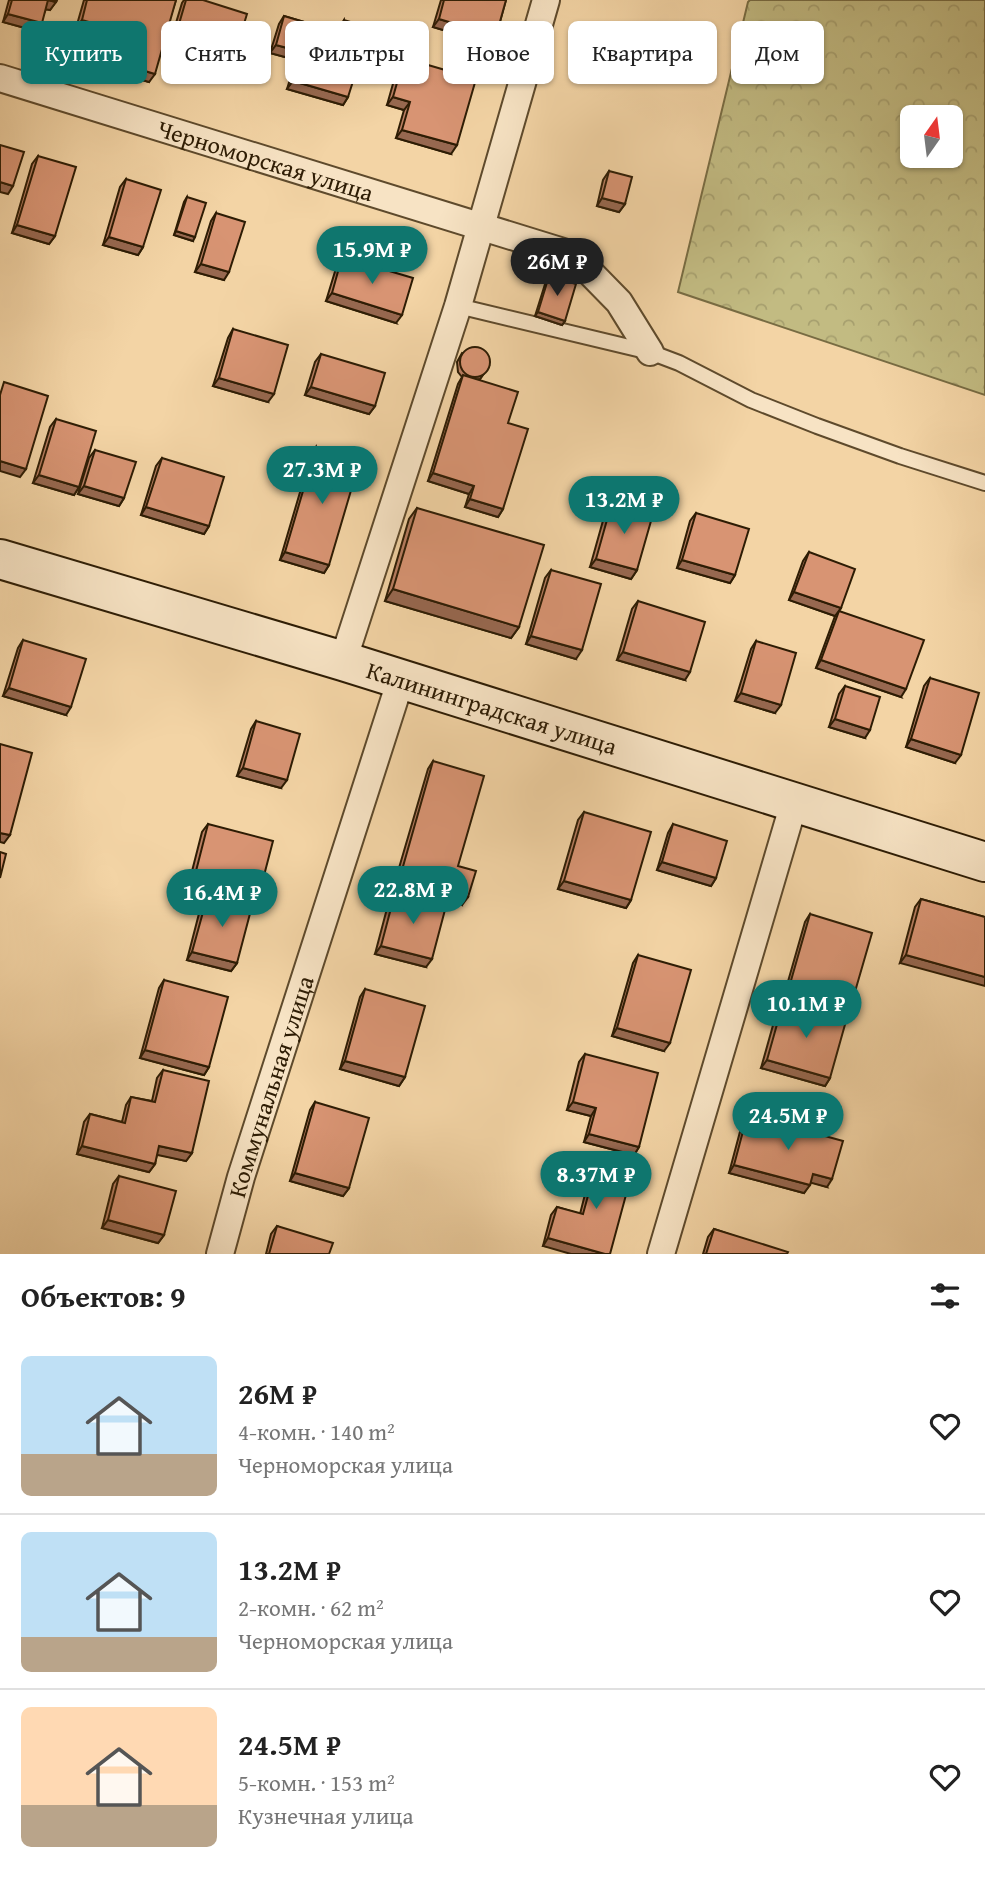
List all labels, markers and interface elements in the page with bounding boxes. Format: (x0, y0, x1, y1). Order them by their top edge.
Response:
chip: Купить (21, 21, 147, 84)
chip: Снять (161, 21, 271, 84)
chip: Фильтры (285, 21, 429, 84)
chip: Новое (443, 21, 554, 84)
chip: Квартира (568, 21, 717, 84)
chip: Дом (731, 21, 824, 84)
north arrow (900, 105, 962, 168)
map controls (900, 105, 963, 168)
street label: Черноморская улица (153, 110, 378, 210)
pin: 15.9M ₽ (307, 226, 437, 286)
text: 15.9M ₽ (332, 232, 412, 265)
pin: 26M ₽ (508, 238, 606, 298)
text: 26M ₽ (527, 244, 587, 277)
pin: 27.3M ₽ (257, 447, 387, 506)
text: 27.3M ₽ (282, 452, 362, 485)
pin: 13.2M ₽ (559, 476, 689, 536)
text: 13.2M ₽ (584, 482, 664, 515)
street label: Калининградская улица (363, 652, 622, 763)
pin: 22.8M ₽ (348, 866, 478, 926)
pin: 16.4M ₽ (157, 870, 287, 929)
text: 22.8M ₽ (373, 872, 453, 905)
text: 16.4M ₽ (182, 875, 262, 908)
street label: Коммунальная улица (219, 970, 322, 1201)
pin: 10.1M ₽ (741, 981, 871, 1040)
text: 10.1M ₽ (766, 986, 846, 1019)
pin: 24.5M ₽ (723, 1092, 853, 1152)
text: 24.5M ₽ (748, 1098, 828, 1131)
pin: 8.37M ₽ (531, 1152, 661, 1211)
text: 8.37M ₽ (556, 1157, 636, 1190)
text: Объектов: 9 (21, 1274, 185, 1318)
icon: filters (926, 1277, 964, 1315)
text: 26M ₽ (238, 1371, 317, 1415)
icon: home (77, 1384, 161, 1468)
icon: heart (926, 1407, 964, 1445)
text: 4-комн. · 140 m² (238, 1415, 395, 1448)
text: Черноморская улица (238, 1448, 453, 1481)
text: 13.2M ₽ (238, 1547, 341, 1591)
icon: home (77, 1560, 161, 1644)
icon: heart (926, 1583, 964, 1621)
text: 2-комн. · 62 m² (238, 1591, 384, 1624)
text: Черноморская улица (238, 1624, 453, 1657)
text: 24.5M ₽ (238, 1722, 341, 1766)
icon: home (77, 1735, 161, 1819)
icon: heart (926, 1758, 964, 1796)
text: 5-комн. · 153 m² (238, 1766, 395, 1799)
text: Кузнечная улица (238, 1799, 413, 1832)

